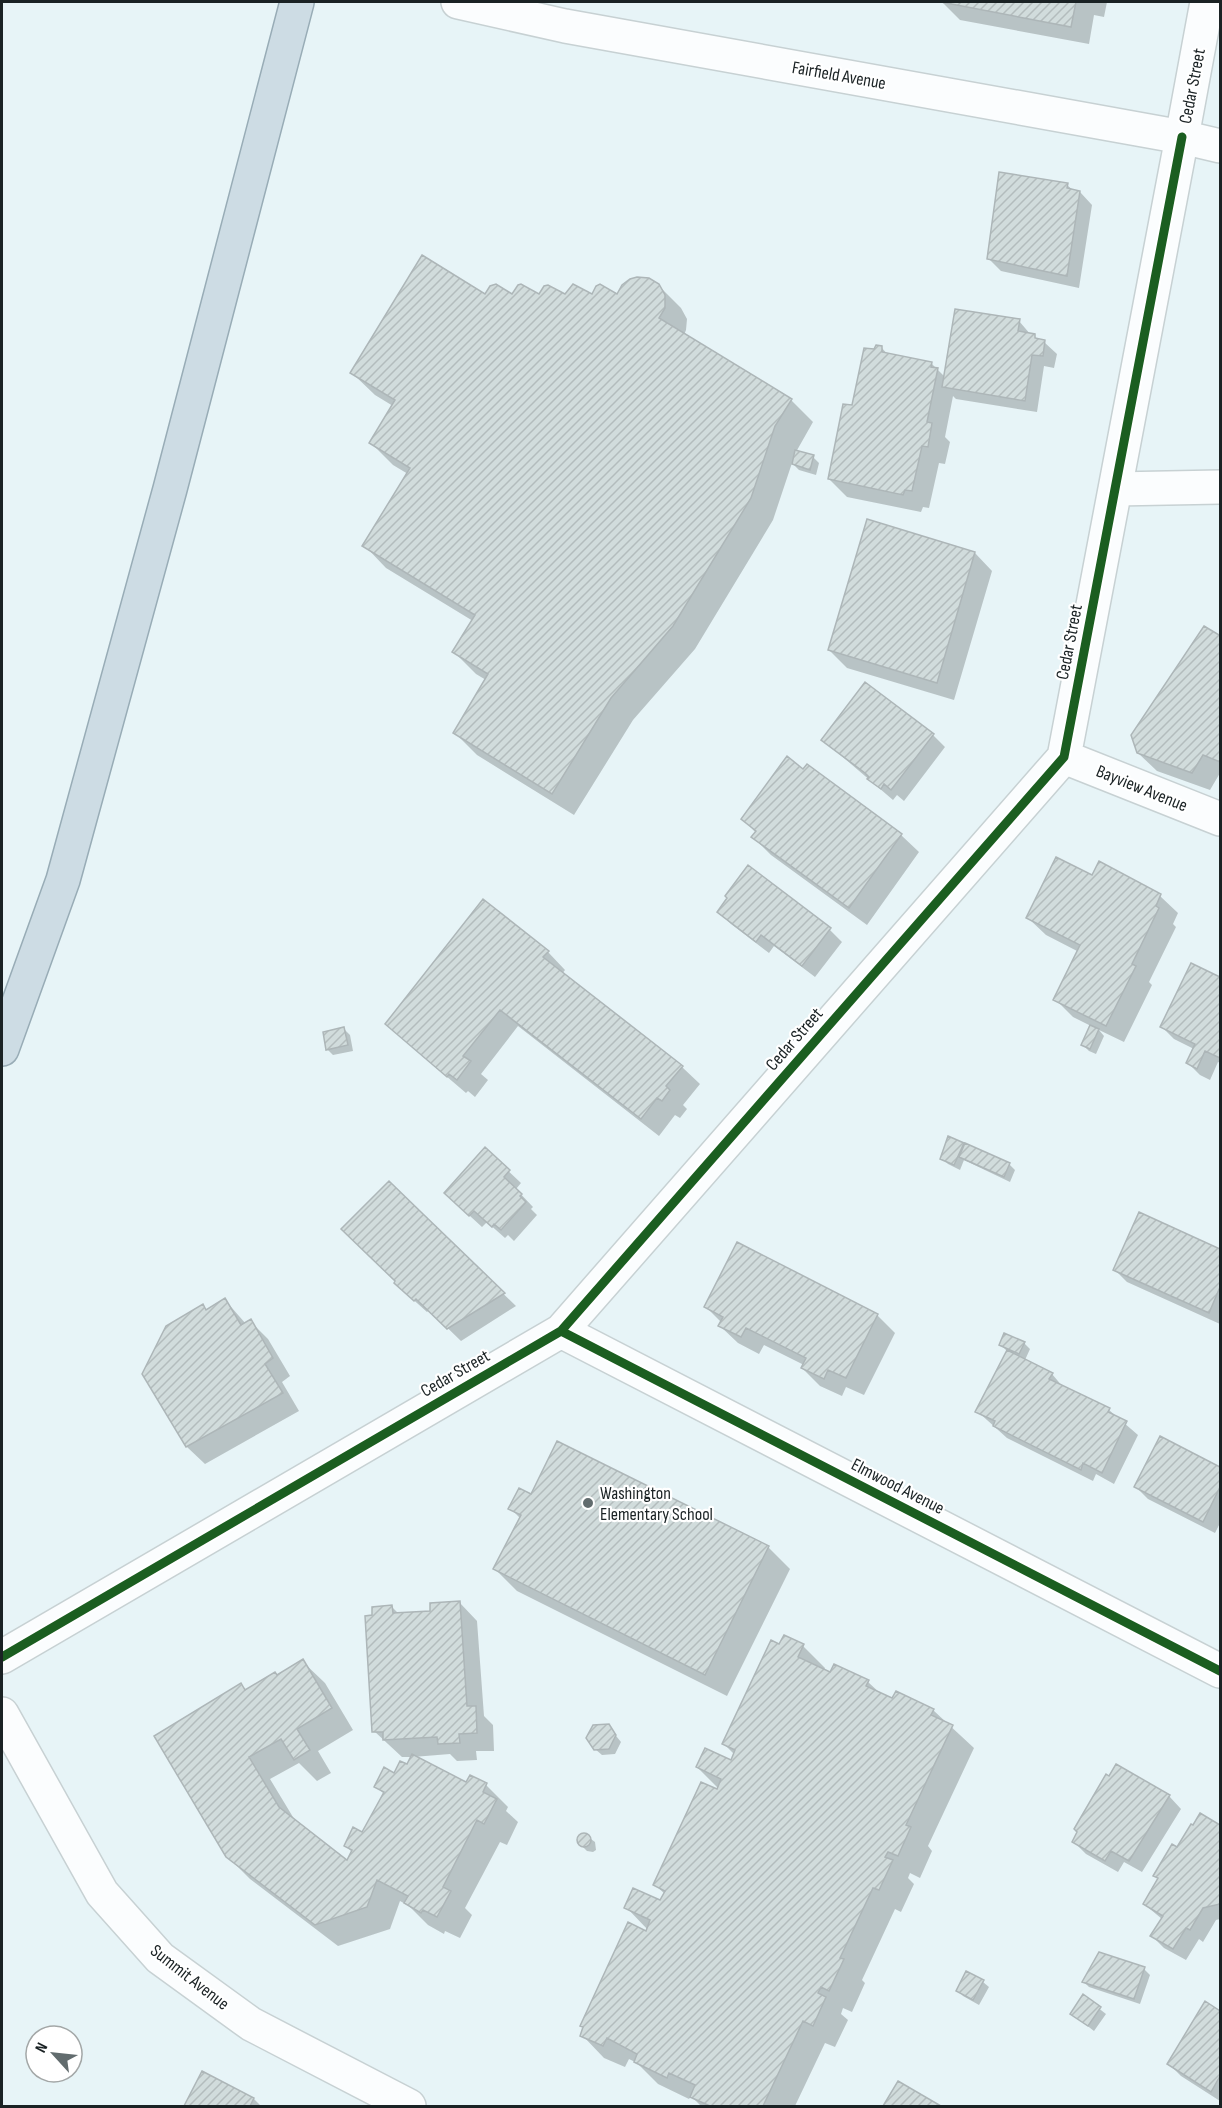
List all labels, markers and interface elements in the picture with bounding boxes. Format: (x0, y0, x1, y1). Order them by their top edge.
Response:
street label: Cedar Street (1175, 46, 1210, 126)
street label: Fairfield Avenue (790, 57, 888, 94)
street label: Cedar Street (1052, 602, 1087, 682)
street label: Bayview Avenue (1093, 761, 1190, 816)
street label: Cedar Street (761, 1003, 828, 1075)
street label: Cedar Street (417, 1345, 494, 1402)
street label: Elmwood Avenue (848, 1454, 948, 1519)
place label: Washington Elementary School (600, 1483, 713, 1525)
marker: Washington Elementary School (581, 1496, 595, 1510)
street label: Summit Avenue (146, 1940, 233, 2015)
north arrow (24, 2024, 84, 2084)
text: N (32, 2040, 52, 2056)

